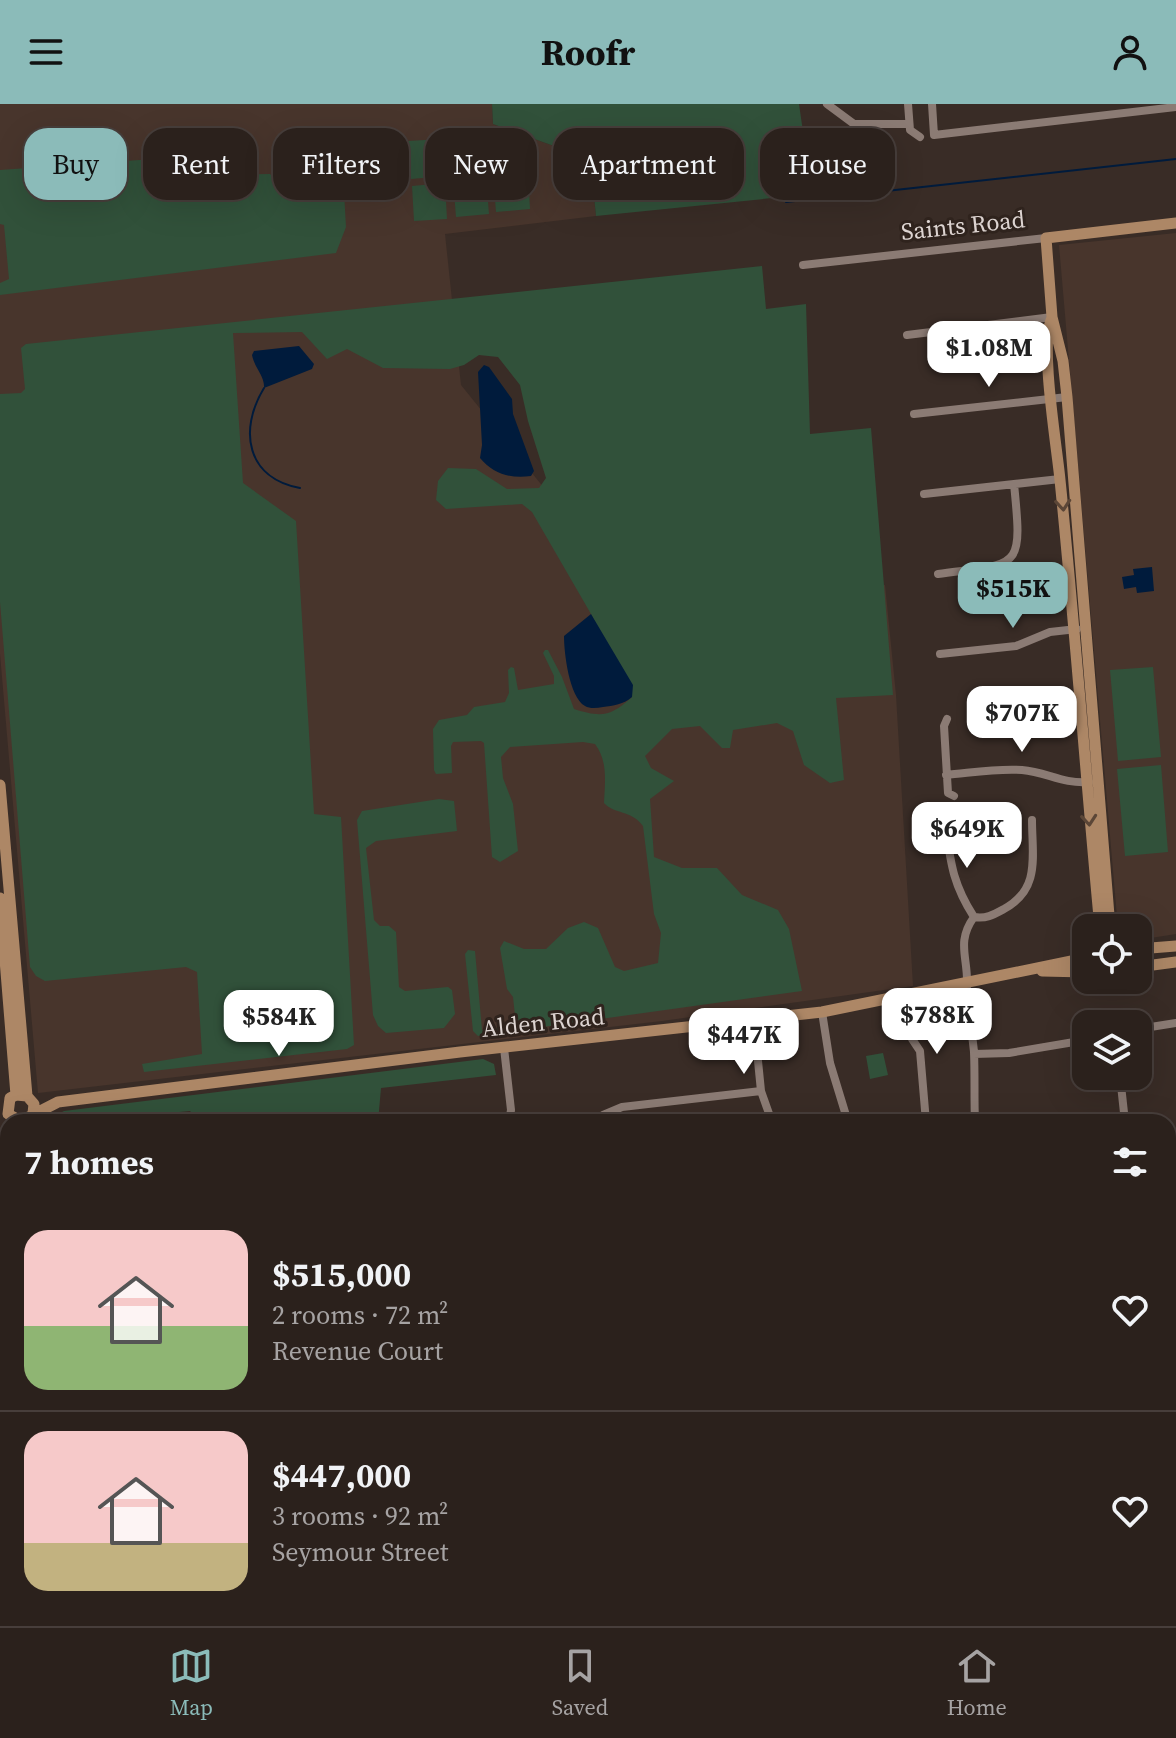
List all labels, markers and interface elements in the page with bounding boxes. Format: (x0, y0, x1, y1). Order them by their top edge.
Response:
text: Roofr (541, 28, 635, 77)
icon: menu (24, 30, 68, 74)
icon: person (1108, 30, 1152, 74)
chip: Buy (24, 128, 127, 200)
chip: Rent (143, 128, 257, 200)
chip: Filters (273, 128, 409, 200)
chip: New (425, 128, 537, 200)
chip: Apartment (553, 128, 744, 200)
chip: House (760, 128, 895, 200)
street label: Saints Road (899, 202, 1027, 248)
pin: $1.08M (924, 321, 1054, 389)
text: $1.08M (945, 329, 1033, 365)
one-way arrow (1054, 499, 1071, 512)
pin: $515K (957, 562, 1069, 630)
text: $515K (976, 570, 1050, 606)
pin: $707K (966, 686, 1078, 754)
text: $707K (985, 694, 1059, 730)
pin: $649K (911, 802, 1023, 870)
text: $649K (930, 810, 1004, 846)
one-way arrow (1081, 814, 1098, 827)
map controls (1072, 914, 1152, 1090)
button: locate (1072, 914, 1152, 994)
pin: $788K (881, 988, 993, 1056)
pin: $584K (223, 990, 335, 1058)
text: $788K (900, 996, 974, 1032)
text: $584K (242, 998, 316, 1034)
street label: Alden Road (480, 999, 606, 1045)
pin: $447K (688, 1008, 800, 1076)
button: layers (1072, 1010, 1152, 1090)
text: $447K (707, 1016, 781, 1052)
text: 7 homes (24, 1139, 154, 1185)
icon: filters (1108, 1140, 1152, 1184)
text: $515,000 (272, 1251, 411, 1297)
icon: home (88, 1262, 184, 1358)
icon: heart (1108, 1288, 1152, 1332)
text: 2 rooms · 72 m² (272, 1297, 448, 1333)
text: Revenue Court (272, 1333, 443, 1369)
text: $447,000 (272, 1452, 411, 1498)
icon: home (88, 1463, 184, 1559)
icon: heart (1108, 1489, 1152, 1533)
text: 3 rooms · 92 m² (272, 1498, 448, 1534)
text: Seymour Street (272, 1534, 449, 1570)
tab: Map (169, 1644, 213, 1722)
tab: Saved (552, 1644, 608, 1722)
tab: Home (947, 1644, 1007, 1722)

